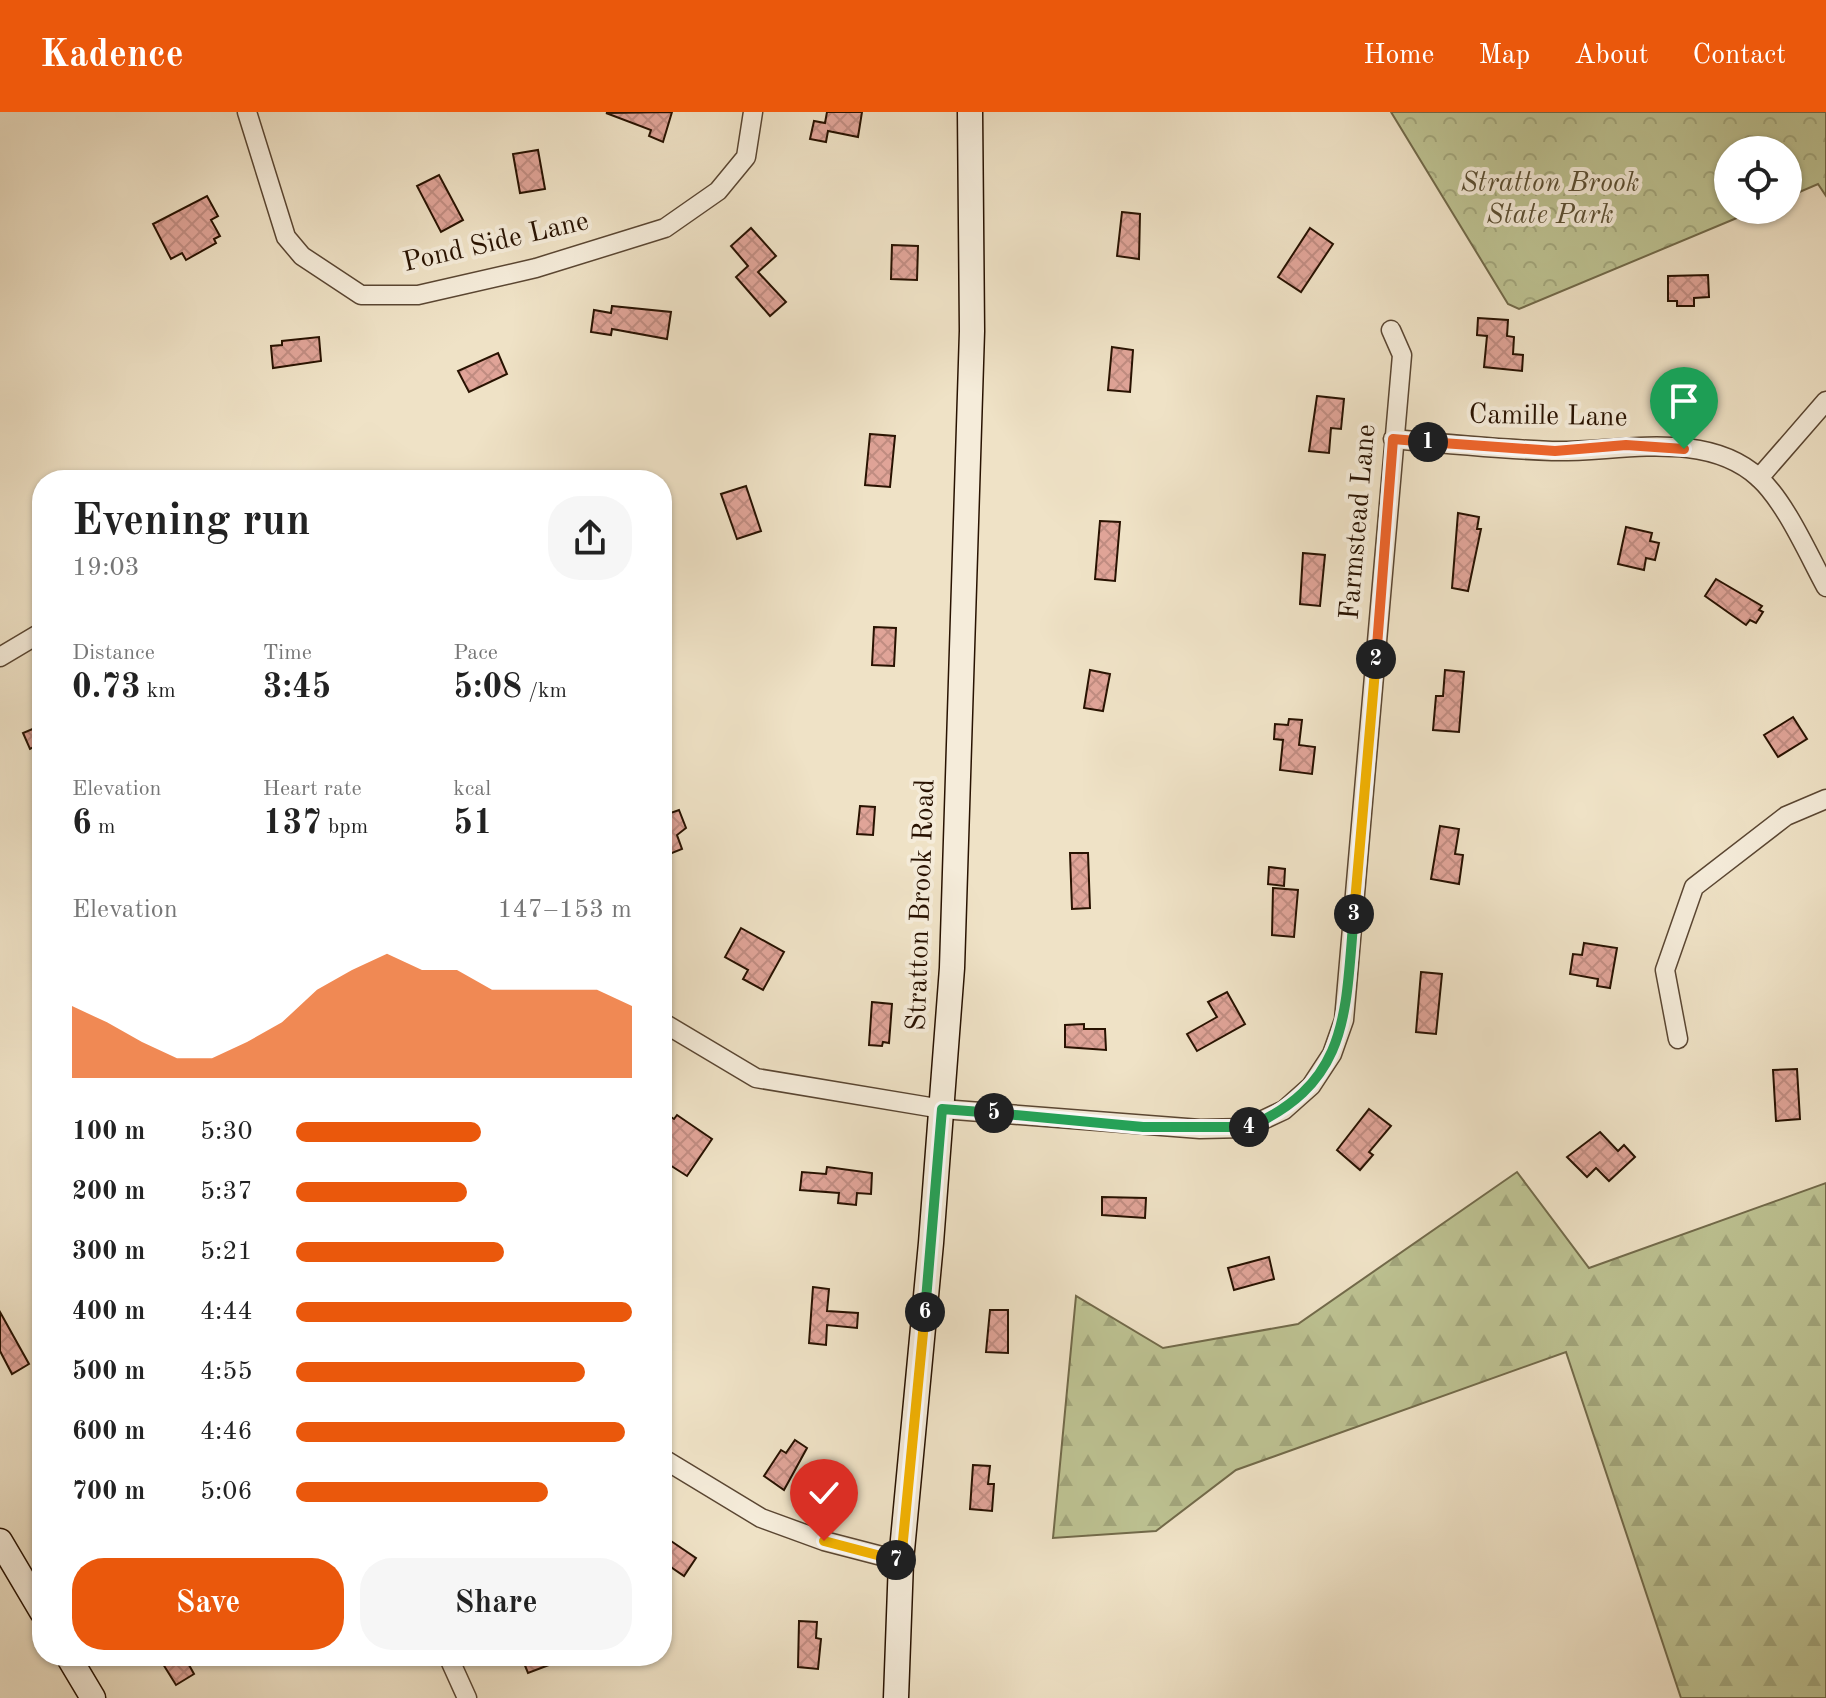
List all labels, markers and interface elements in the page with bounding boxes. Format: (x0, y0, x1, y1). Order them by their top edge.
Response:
text: Kadence (40, 37, 184, 75)
text: Home (1363, 42, 1434, 70)
text: Map (1478, 42, 1530, 70)
text: About (1574, 42, 1649, 70)
text: Contact (1693, 42, 1786, 70)
map controls (1714, 136, 1802, 224)
button: locate (1714, 136, 1802, 224)
park label: Stratton Brook State Park (1460, 170, 1640, 230)
street label: Pond Side Lane (400, 208, 592, 278)
pin (1650, 367, 1718, 449)
icon: arrive (1662, 379, 1706, 423)
street label: Camille Lane (1468, 402, 1628, 432)
pin: 1 (1408, 422, 1448, 462)
street label: Farmstead Lane (1336, 423, 1382, 621)
text: 1 (1422, 431, 1434, 453)
button: share (548, 496, 632, 580)
text: Evening run (72, 500, 310, 544)
text: 19:03 (72, 555, 140, 581)
pin: 2 (1356, 639, 1396, 679)
text: Distance (72, 642, 155, 664)
text: Time (263, 642, 312, 664)
text: Pace (453, 642, 498, 664)
text: 2 (1370, 648, 1382, 670)
text: 0.73 (72, 671, 141, 705)
text: 3:45 (263, 671, 331, 705)
text: 5:08 (453, 671, 522, 705)
text: km (141, 680, 176, 702)
text: /km (522, 680, 567, 702)
text: Elevation (72, 778, 162, 800)
text: Heart rate (263, 778, 362, 800)
text: kcal (453, 778, 491, 800)
street label: Stratton Brook Road (904, 778, 940, 1032)
text: 6 (72, 807, 92, 841)
text: 137 (263, 807, 322, 841)
text: 51 (453, 807, 493, 841)
text: m (92, 816, 115, 838)
text: bpm (322, 816, 368, 838)
pin: 3 (1334, 894, 1374, 934)
text: Elevation (72, 897, 178, 923)
text: 147–153 m (497, 897, 632, 923)
text: 3 (1348, 903, 1360, 925)
pin: 5 (974, 1093, 1014, 1133)
text: 5 (988, 1102, 1000, 1124)
pin: 4 (1229, 1107, 1269, 1147)
text: 4 (1243, 1116, 1255, 1138)
text: 100 m (72, 1119, 145, 1145)
text: 5:30 (200, 1119, 253, 1145)
text: 200 m (72, 1179, 145, 1205)
text: 5:37 (200, 1179, 253, 1205)
text: 300 m (72, 1239, 145, 1265)
text: 5:21 (200, 1239, 253, 1265)
pin: 6 (905, 1292, 945, 1332)
text: 400 m (72, 1299, 145, 1325)
text: 4:44 (200, 1299, 253, 1325)
text: 6 (919, 1301, 931, 1323)
text: 500 m (72, 1359, 145, 1385)
text: 4:55 (200, 1359, 253, 1385)
text: 600 m (72, 1419, 145, 1445)
text: 4:46 (200, 1419, 253, 1445)
pin (790, 1459, 858, 1541)
icon: check (802, 1471, 846, 1515)
text: 700 m (72, 1479, 145, 1505)
text: 5:06 (200, 1479, 253, 1505)
pin: 7 (876, 1540, 916, 1580)
text: 7 (890, 1549, 902, 1571)
button: Save (72, 1558, 344, 1650)
button: Share (360, 1558, 632, 1650)

